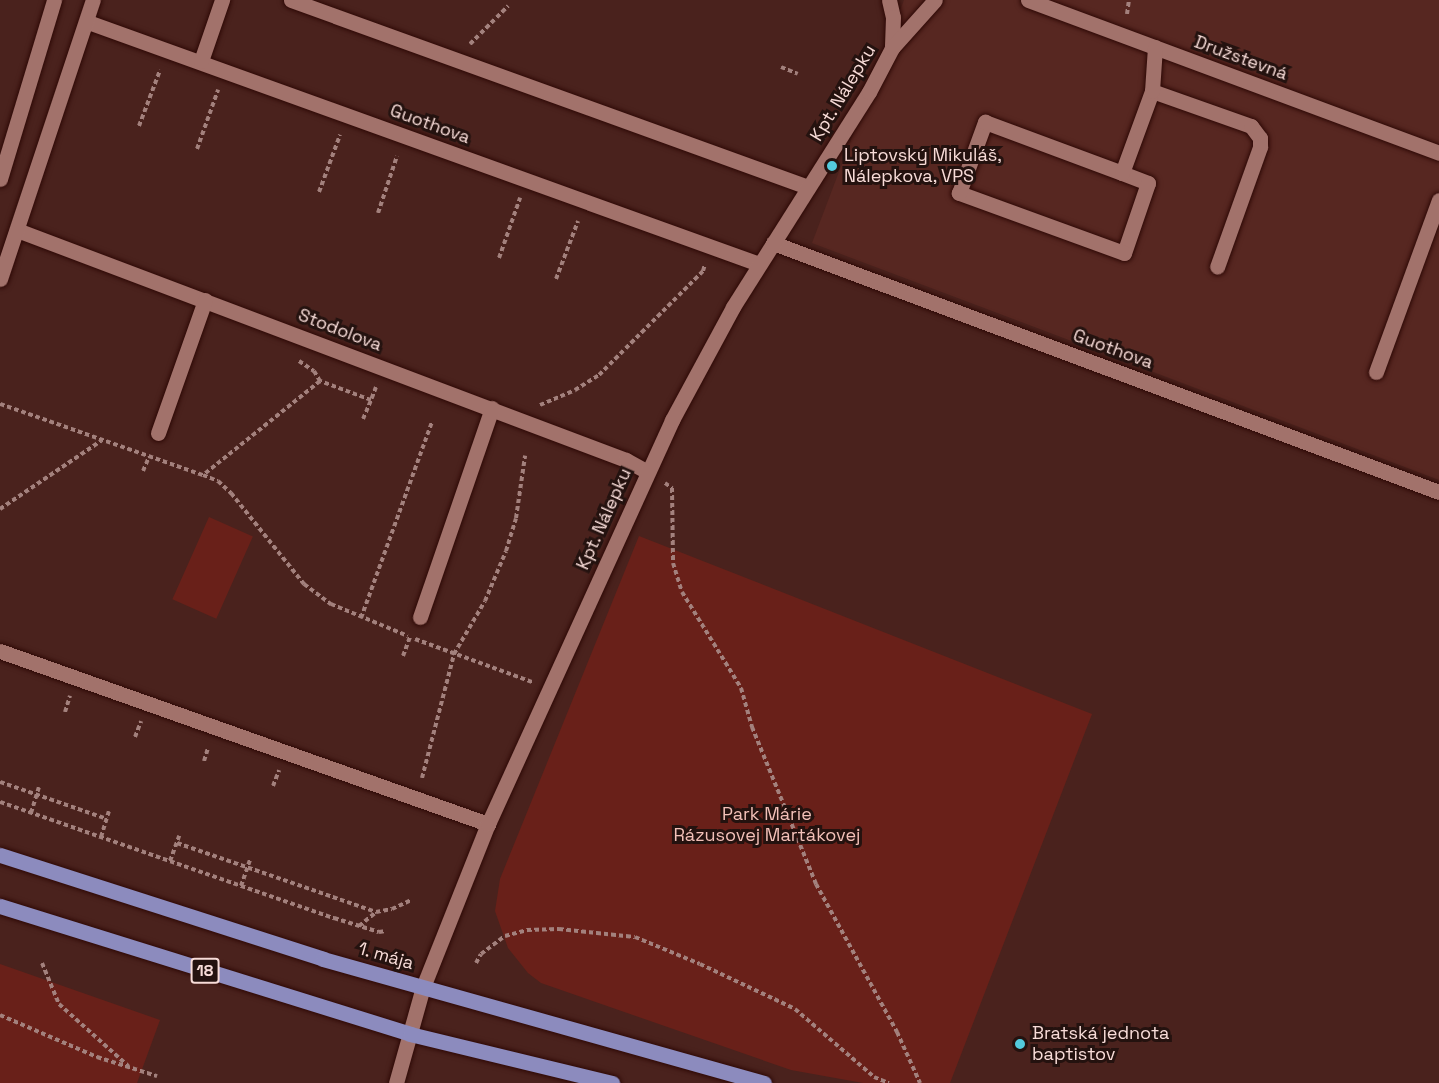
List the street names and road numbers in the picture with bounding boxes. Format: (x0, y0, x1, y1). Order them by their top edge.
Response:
street label: Družstevná (1191, 31, 1291, 85)
street label: Kpt. Nálepku (806, 41, 880, 145)
street label: Guothova (387, 100, 473, 148)
street label: Stodolova (295, 304, 385, 356)
street label: Guothova (1070, 325, 1156, 373)
street label: Kpt. Nálepku (572, 465, 636, 573)
street label: 1. mája (355, 938, 417, 974)
road number: 18 (190, 958, 220, 984)

